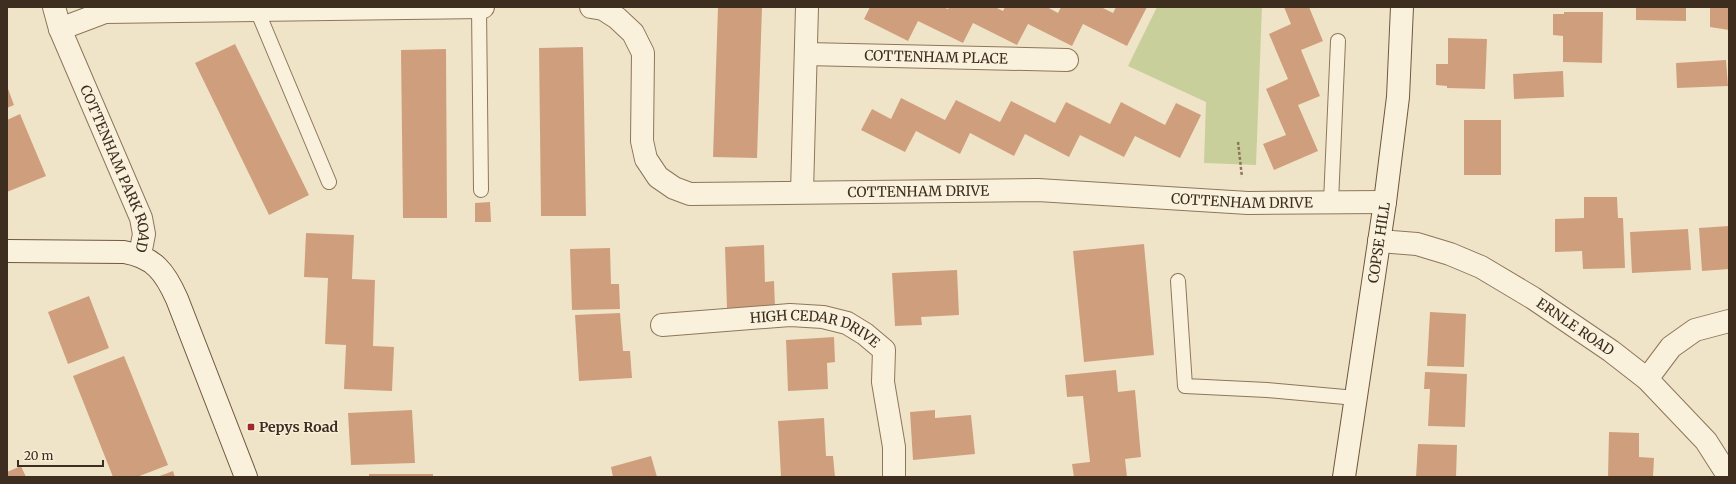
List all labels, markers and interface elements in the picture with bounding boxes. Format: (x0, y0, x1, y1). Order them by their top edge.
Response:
street label: COTTENHAM PLACE (864, 46, 1008, 68)
street label: COTTENHAM PARK ROAD (76, 82, 153, 254)
street label: COTTENHAM DRIVE (847, 182, 989, 201)
street label: COTTENHAM DRIVE (1171, 189, 1313, 212)
street label: COPSE HILL (1364, 200, 1394, 284)
street label: ERNLE ROAD (1533, 294, 1618, 360)
street label: HIGH CEDAR DRIVE (749, 306, 884, 352)
place label: Pepys Road (259, 418, 338, 436)
marker: Pepys Road (246, 422, 256, 432)
scale bar (18, 442, 103, 468)
text: 20 m (24, 448, 53, 463)

